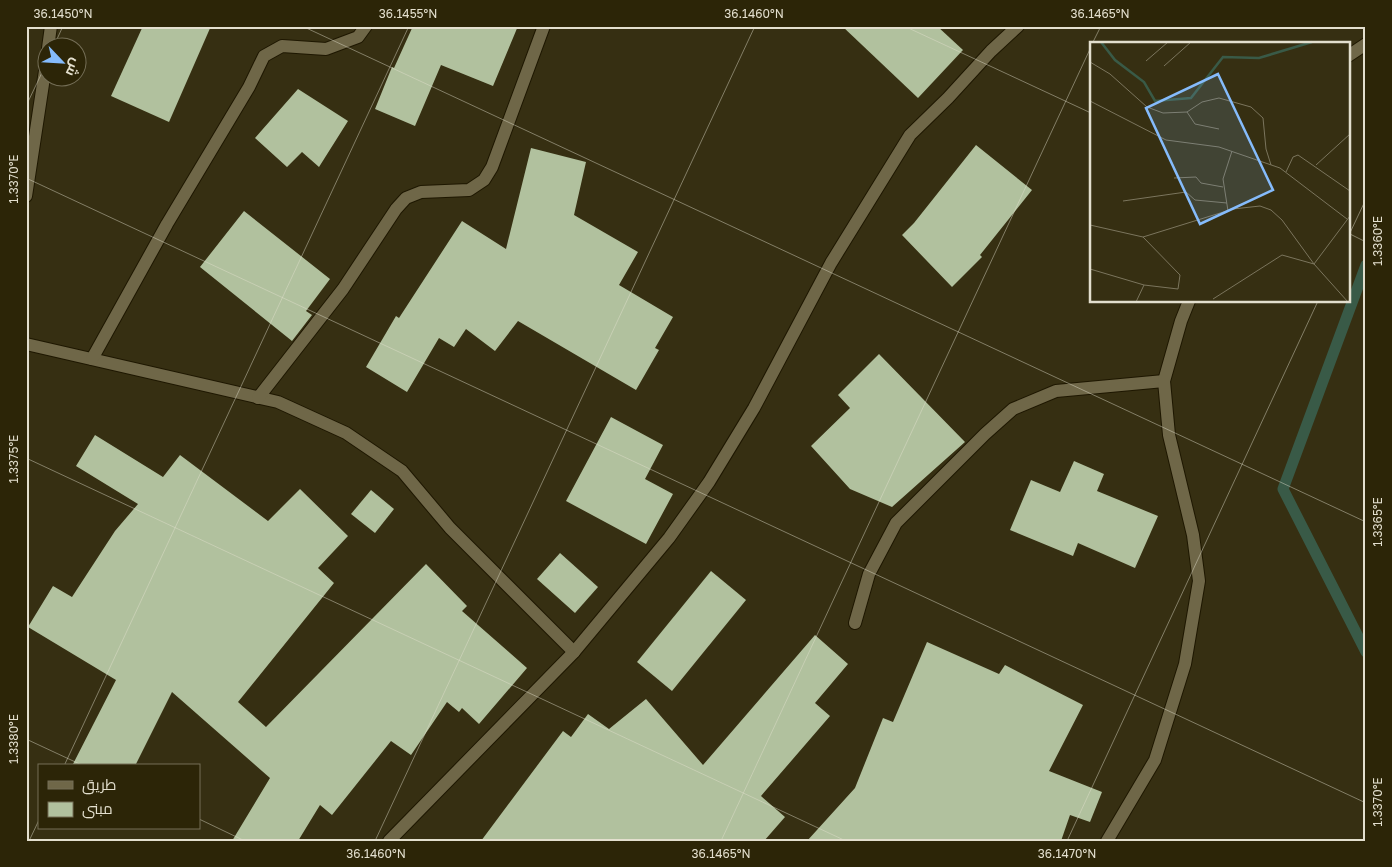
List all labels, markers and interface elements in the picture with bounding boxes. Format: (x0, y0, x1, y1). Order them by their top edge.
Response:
text: 36.1450°N (33, 6, 93, 21)
text: 36.1455°N (379, 6, 437, 21)
text: 36.1460°N (724, 6, 784, 21)
text: 36.1465°N (1070, 6, 1130, 21)
north arrow (38, 38, 88, 88)
inset map (1090, 42, 1350, 302)
text: ش (62, 56, 86, 79)
text: 1.3370°E (6, 154, 21, 204)
text: 1.3360°E (1370, 216, 1385, 266)
text: 1.3375°E (6, 435, 21, 483)
text: 1.3365°E (1370, 497, 1385, 547)
text: 1.3380°E (6, 714, 21, 764)
legend (38, 764, 200, 830)
text: طريق (82, 775, 116, 795)
text: 1.3370°E (1370, 777, 1385, 827)
text: مبنى (82, 799, 113, 819)
text: 36.1460°N (346, 846, 406, 861)
text: 36.1465°N (691, 846, 751, 861)
text: 36.1470°N (1038, 846, 1096, 861)

